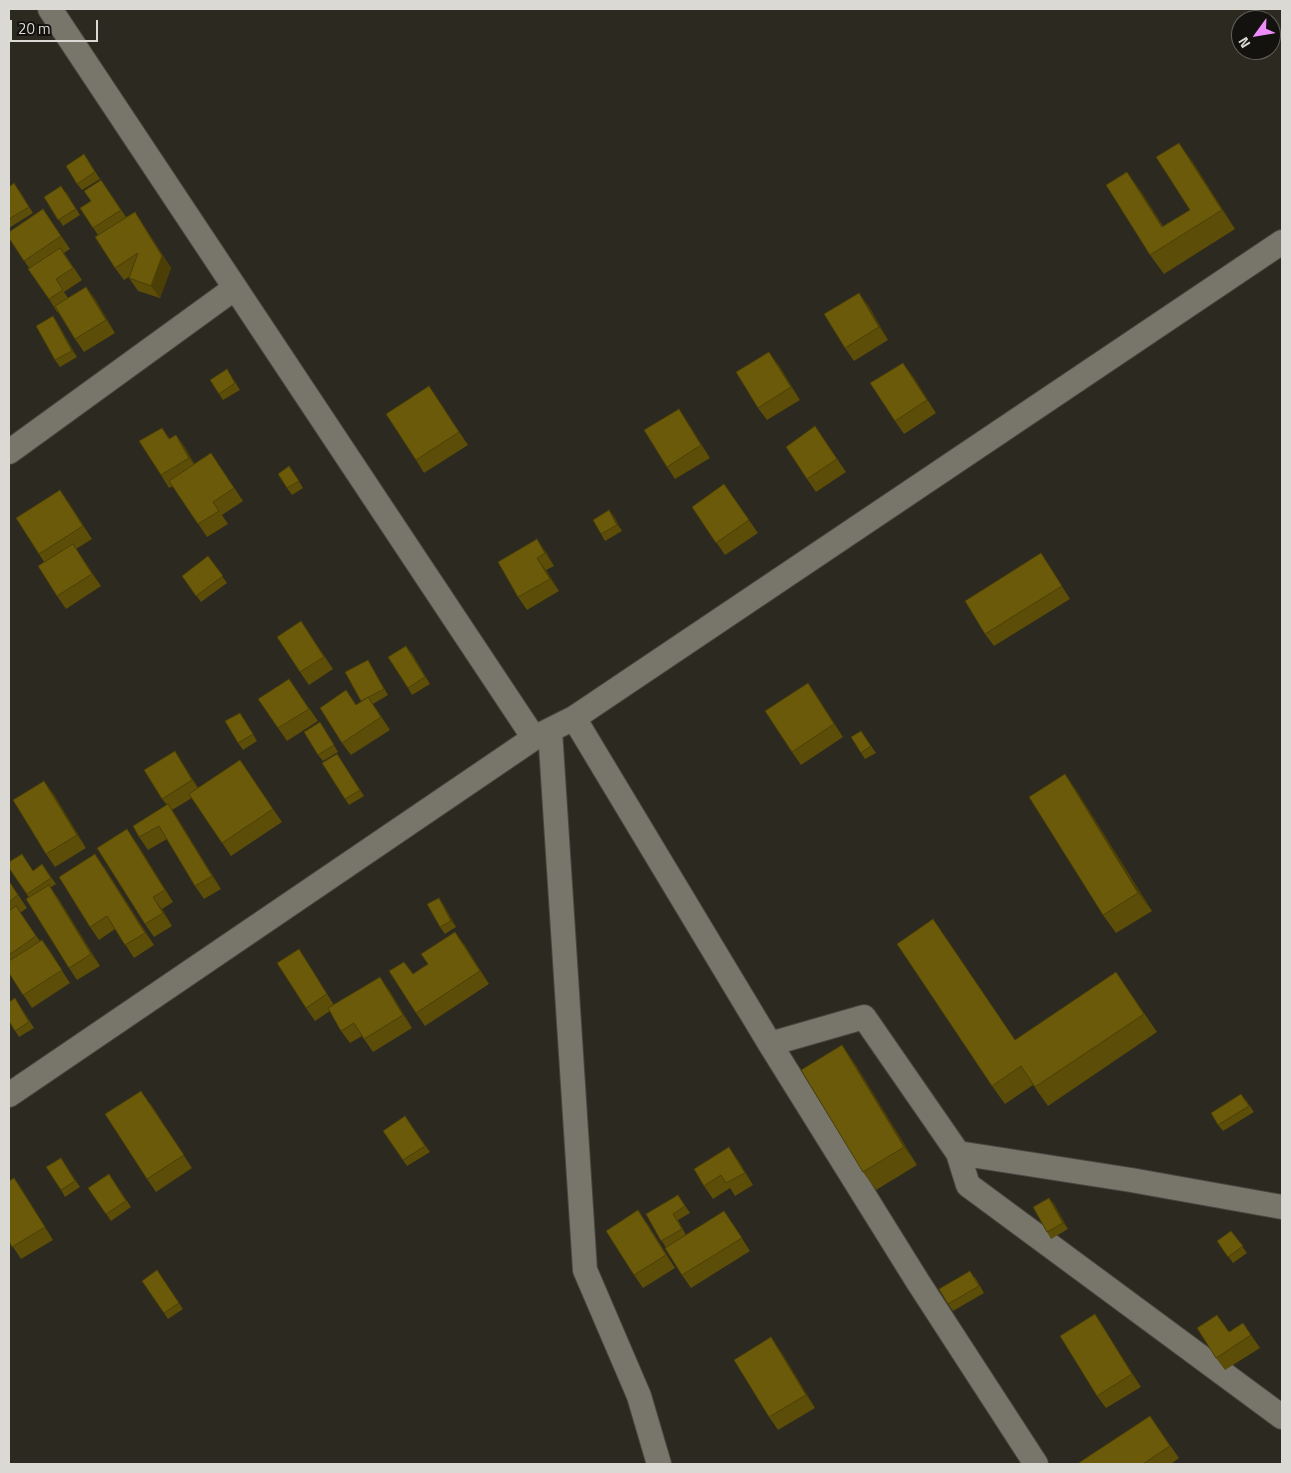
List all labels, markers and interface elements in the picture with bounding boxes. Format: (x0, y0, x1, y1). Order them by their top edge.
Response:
scale bar (12, 10, 100, 42)
north arrow (1231, 10, 1281, 60)
text: 20 m (18, 17, 51, 40)
text: N (1232, 33, 1255, 52)

